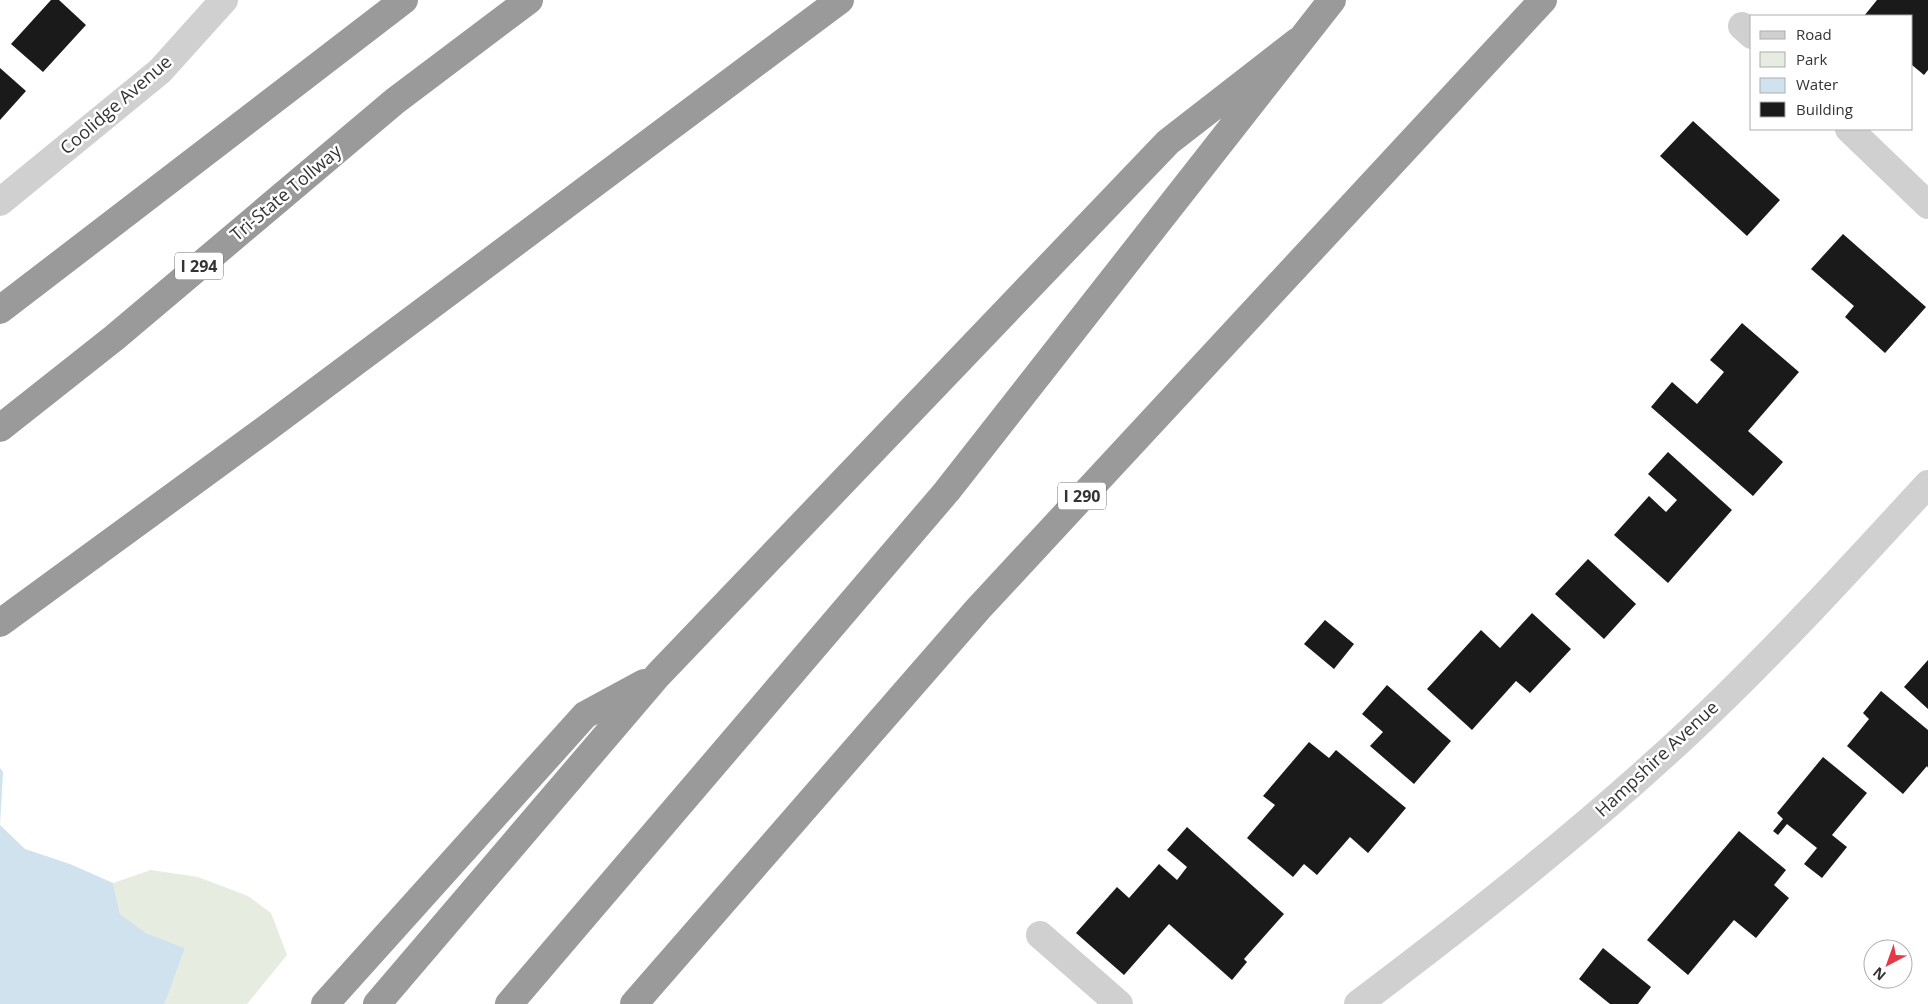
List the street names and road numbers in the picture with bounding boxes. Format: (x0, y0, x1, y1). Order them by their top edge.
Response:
street label: Coolidge Avenue (55, 49, 176, 159)
street label: Tri-State Tollway (225, 138, 347, 246)
road number: I 294 (175, 252, 223, 280)
road number: I 290 (1058, 482, 1106, 510)
street label: Hampshire Avenue (1590, 695, 1723, 822)

